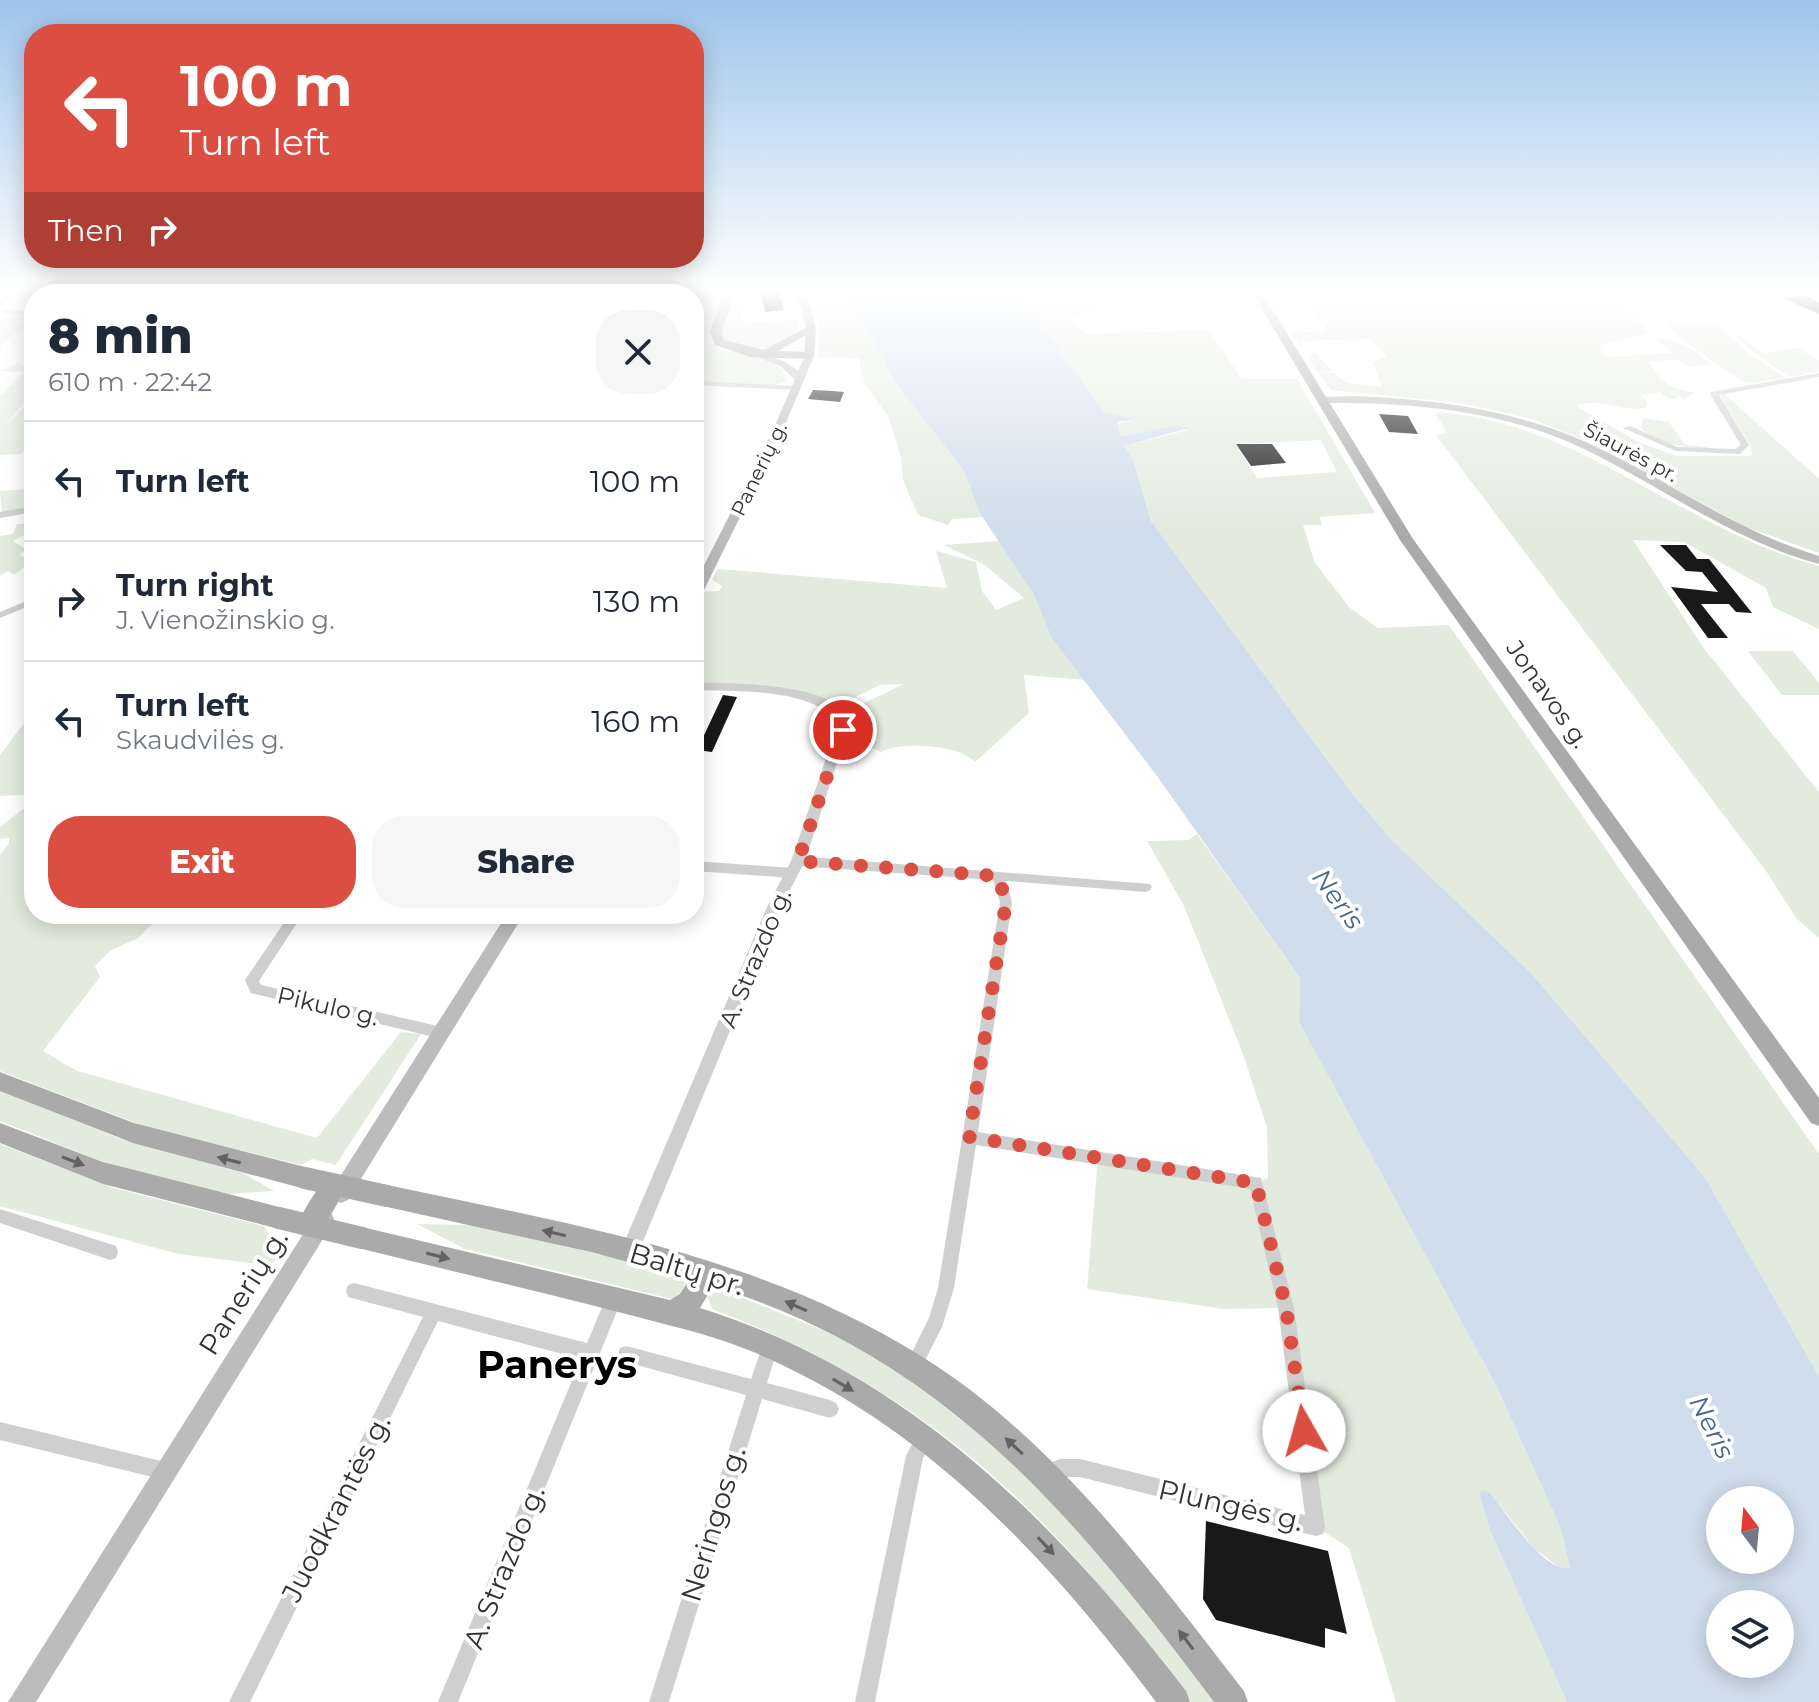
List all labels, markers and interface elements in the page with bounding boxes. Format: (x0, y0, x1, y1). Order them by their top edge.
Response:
text: 100 m (180, 52, 353, 120)
icon: left (48, 56, 152, 160)
text: Turn left (180, 120, 331, 164)
icon: right (140, 208, 184, 252)
text: Then (48, 212, 124, 249)
text: 8 min (48, 307, 193, 365)
button: close (596, 310, 680, 394)
text: 610 m · 22:42 (48, 366, 212, 398)
street label: Šiaurės pr. (1580, 417, 1682, 487)
street label: Panerių g. (726, 418, 792, 520)
icon: left (48, 459, 92, 503)
text: Turn left (116, 463, 249, 500)
text: 100 m (590, 463, 680, 500)
text: Turn right (116, 567, 273, 604)
icon: right (48, 579, 92, 623)
text: 130 m (593, 583, 680, 620)
text: J. Vienožinskio g. (116, 604, 335, 636)
street label: Jonavos g. (1500, 634, 1596, 753)
text: Turn left (116, 687, 249, 724)
pin (809, 696, 877, 764)
icon: left (48, 699, 92, 743)
text: 160 m (591, 703, 680, 740)
icon: arrive (821, 708, 865, 752)
text: Skaudvilės g. (116, 724, 284, 756)
button: Exit (48, 816, 356, 908)
button: Share (372, 816, 680, 908)
water label: Neris (1305, 863, 1371, 936)
street label: A. Strazdo g. (713, 884, 797, 1032)
street label: Pikulo g. (274, 980, 382, 1032)
one-way arrow (216, 1153, 241, 1165)
one-way arrow (61, 1155, 85, 1168)
street label: Panerių g. (191, 1223, 295, 1361)
one-way arrow (541, 1226, 566, 1239)
street label: Baltų pr. (625, 1235, 749, 1303)
one-way arrow (426, 1251, 451, 1263)
one-way arrow (784, 1300, 808, 1313)
district label: Panerys (477, 1341, 637, 1388)
one-way arrow (832, 1378, 854, 1392)
position arrow (1262, 1389, 1346, 1473)
water label: Neris (1683, 1390, 1742, 1464)
street label: Juodkrantės g. (274, 1409, 398, 1608)
one-way arrow (1005, 1437, 1024, 1455)
street label: Neringos g. (673, 1443, 753, 1605)
street label: Plungės g. (1155, 1472, 1307, 1538)
street label: A. Strazdo g. (456, 1481, 552, 1653)
north arrow (1706, 1486, 1794, 1574)
map controls (1706, 1486, 1794, 1678)
one-way arrow (1036, 1536, 1054, 1555)
button: layers (1706, 1590, 1794, 1678)
one-way arrow (1179, 1630, 1195, 1650)

